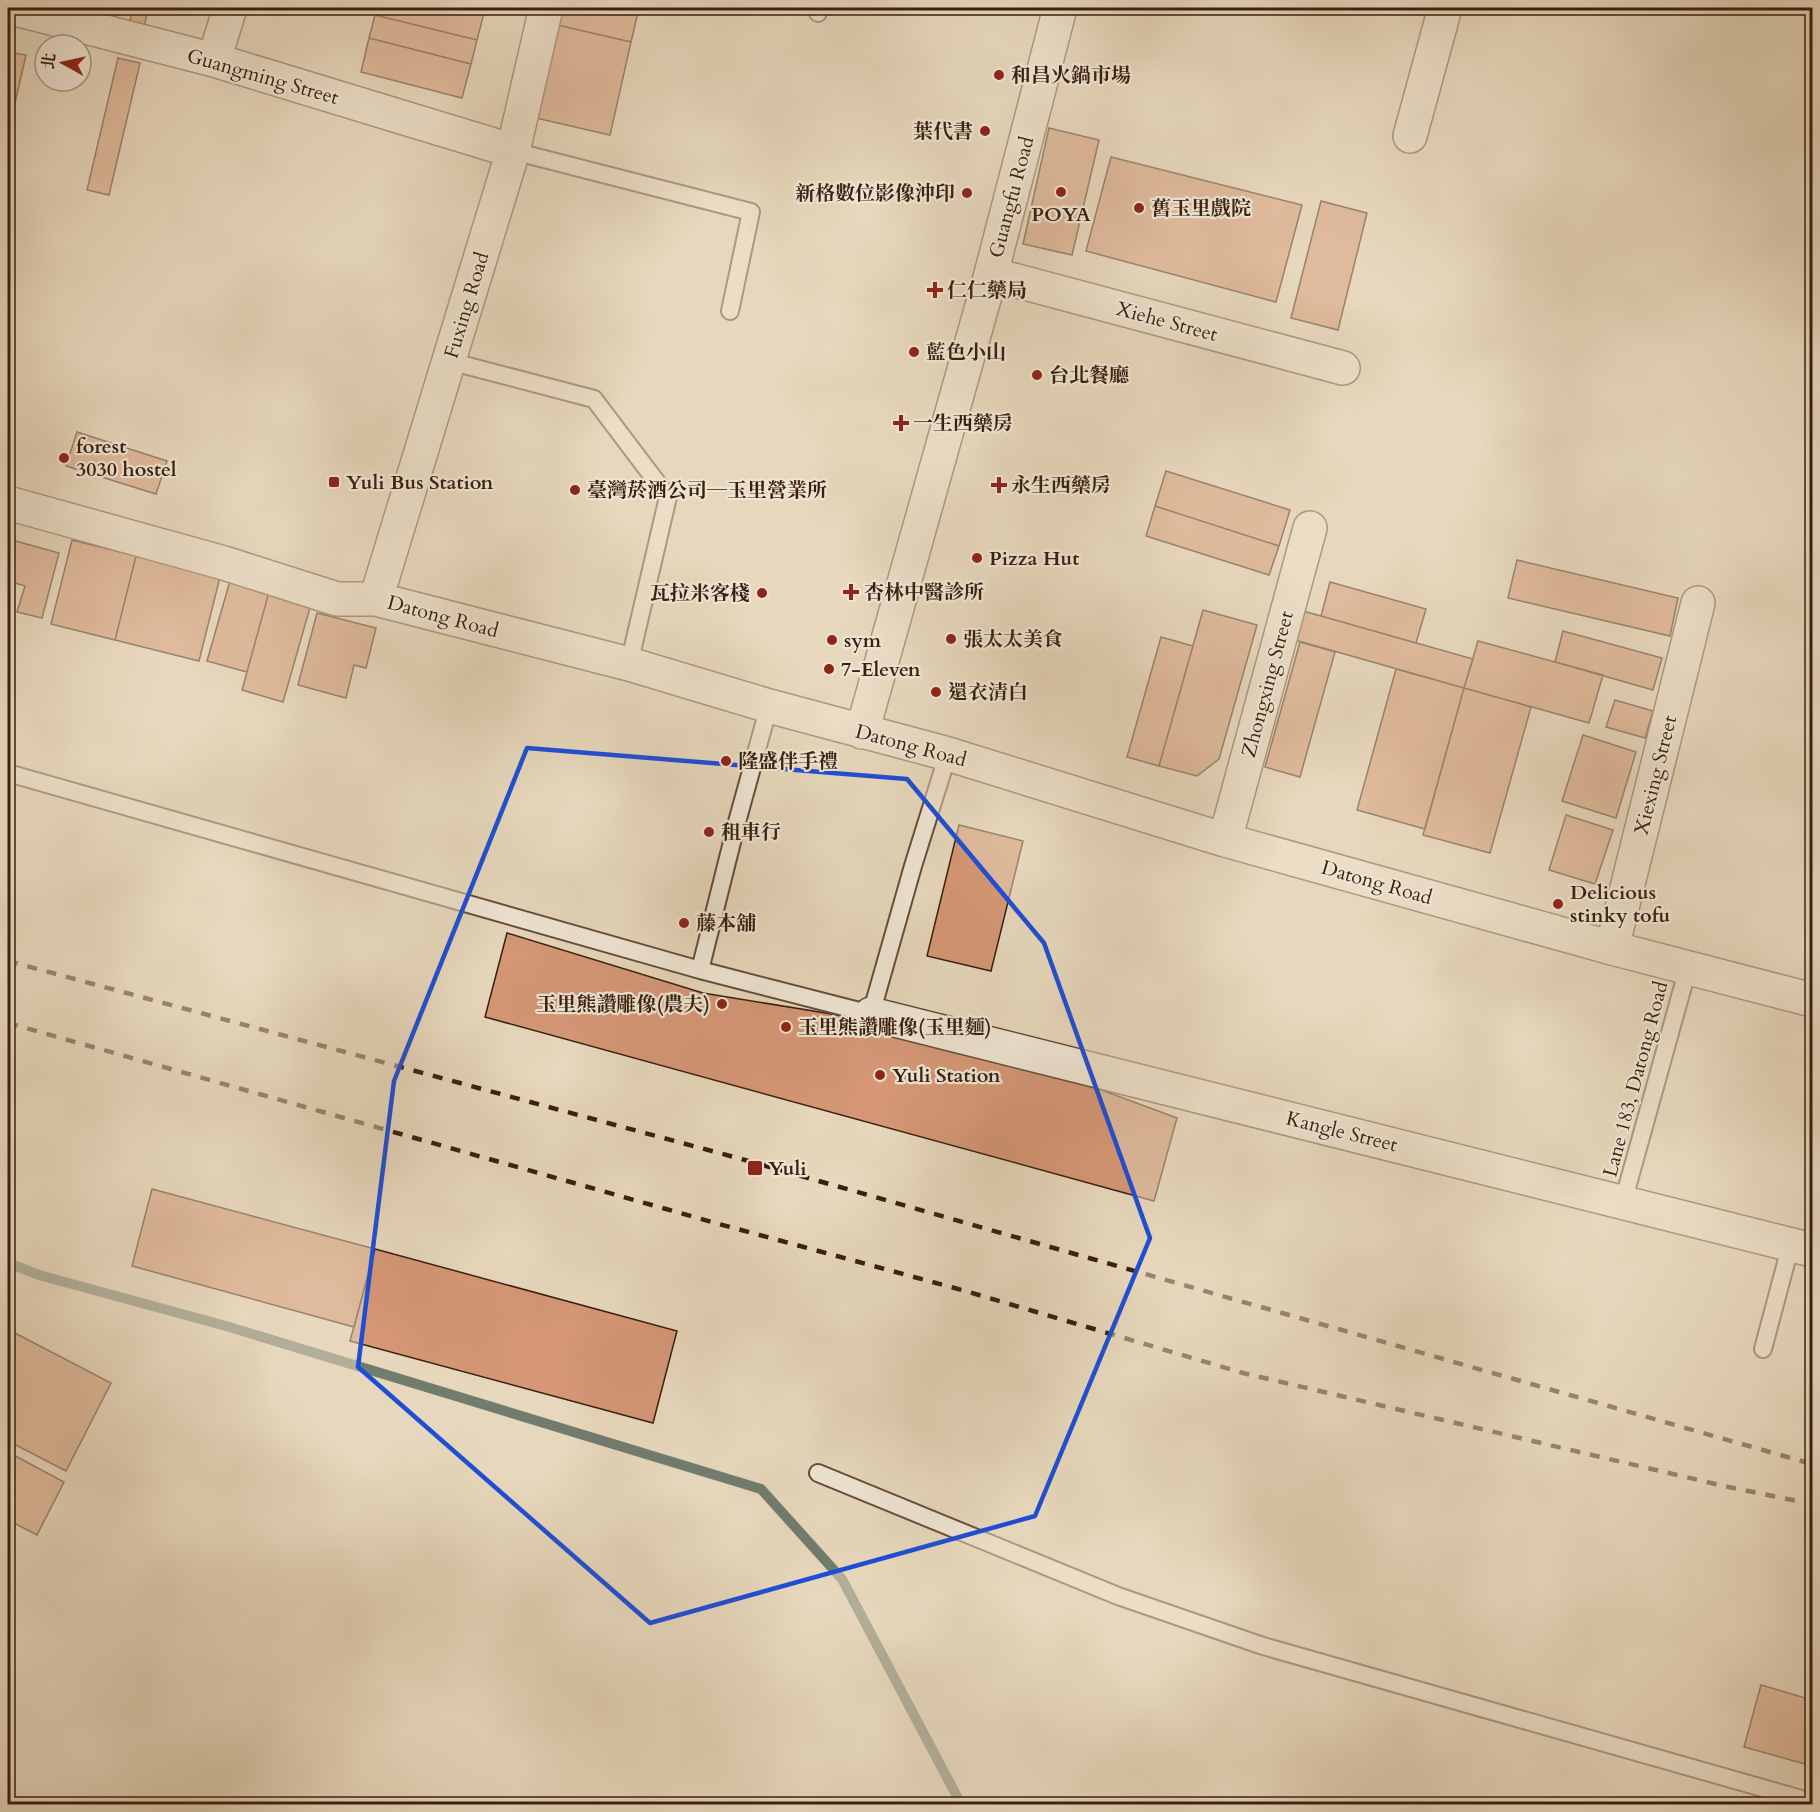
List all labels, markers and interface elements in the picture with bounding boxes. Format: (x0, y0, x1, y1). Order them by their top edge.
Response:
north arrow (33, 33, 93, 93)
street label: Guangming Street (184, 42, 343, 111)
text: 北 (37, 52, 61, 71)
place label: 和昌火鍋市場 (1011, 62, 1131, 89)
marker: 和昌火鍋市場 (992, 68, 1006, 82)
place label: 葉代書 (913, 118, 973, 145)
marker: 葉代書 (978, 124, 992, 138)
street label: Guangfu Road (982, 133, 1041, 261)
place label: 新格數位影像沖印 (795, 180, 955, 207)
marker: POYA (1054, 185, 1068, 199)
marker: 新格數位影像沖印 (960, 186, 974, 200)
place label: 舊玉里戲院 (1151, 195, 1251, 222)
place label: POYA (1031, 201, 1091, 228)
marker: 舊玉里戲院 (1132, 201, 1146, 215)
street label: Fuxing Road (438, 248, 496, 362)
place label: 仁仁藥局 (947, 277, 1027, 304)
marker: 仁仁藥局 (928, 283, 942, 297)
street label: Xiehe Street (1113, 295, 1221, 348)
place label: 藍色小山 (926, 339, 1006, 366)
marker: 藍色小山 (907, 345, 921, 359)
place label: 台北餐廳 (1049, 362, 1129, 389)
marker: 台北餐廳 (1030, 368, 1044, 382)
place label: 一生西藥房 (913, 410, 1013, 437)
marker: 一生西藥房 (894, 416, 908, 430)
place label: forest 3030 hostel (76, 433, 177, 483)
marker: forest 3030 hostel (57, 451, 71, 465)
place label: Yuli Bus Station (346, 469, 494, 496)
place label: 永生西藥房 (1011, 472, 1111, 499)
marker: Yuli Bus Station (327, 475, 341, 489)
place label: 臺灣菸酒公司─玉里營業所 (587, 477, 827, 504)
marker: 永生西藥房 (992, 478, 1006, 492)
marker: 臺灣菸酒公司─玉里營業所 (568, 483, 582, 497)
place label: Pizza Hut (989, 545, 1079, 572)
marker: Pizza Hut (970, 551, 984, 565)
place label: 杏林中醫診所 (864, 579, 984, 606)
place label: 瓦拉米客棧 (650, 580, 750, 607)
marker: 杏林中醫診所 (842, 583, 860, 601)
marker: 瓦拉米客棧 (755, 586, 769, 600)
street label: Datong Road (384, 589, 502, 644)
street label: Zhongxing Street (1235, 607, 1300, 760)
place label: 張太太美食 (963, 626, 1063, 653)
place label: sym (844, 627, 882, 654)
marker: 張太太美食 (944, 632, 958, 646)
marker: sym (825, 633, 839, 647)
place label: 7-Eleven (841, 656, 921, 683)
marker: 7-Eleven (822, 662, 836, 676)
place label: 還衣清白 (948, 679, 1028, 706)
marker: 還衣清白 (929, 685, 943, 699)
street label: Xiexing Street (1628, 712, 1684, 838)
street label: Datong Road (852, 718, 970, 773)
place label: 隆盛伴手禮 (738, 748, 838, 775)
marker: 隆盛伴手禮 (719, 754, 733, 768)
place label: 租車行 (721, 819, 781, 846)
marker: 租車行 (702, 825, 716, 839)
street label: Datong Road (1318, 854, 1436, 911)
place label: Delicious stinky tofu (1570, 879, 1670, 929)
marker: Delicious stinky tofu (1551, 897, 1565, 911)
place label: 藤本舖 (696, 910, 756, 937)
marker: 藤本舖 (677, 916, 691, 930)
street label: Lane 183, Datong Road (1596, 978, 1675, 1180)
place label: 玉里熊讚雕像(農夫) (536, 991, 710, 1018)
marker: 玉里熊讚雕像(農夫) (715, 997, 729, 1011)
place label: 玉里熊讚雕像(玉里麵) (798, 1014, 992, 1041)
marker: 玉里熊讚雕像(玉里麵) (779, 1020, 793, 1034)
place label: Yuli Station (892, 1062, 1001, 1089)
marker: Yuli Station (873, 1068, 887, 1082)
street label: Kangle Street (1283, 1105, 1401, 1159)
place label: Yuli (768, 1155, 807, 1182)
marker: Yuli (746, 1159, 764, 1177)

